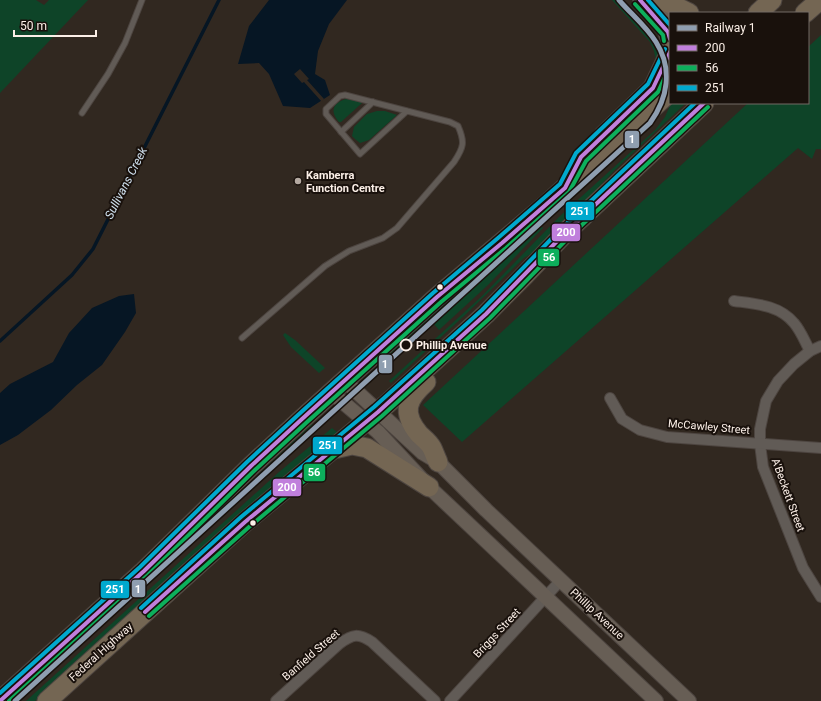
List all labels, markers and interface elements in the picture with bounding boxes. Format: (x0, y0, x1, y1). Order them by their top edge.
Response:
scale bar (14, 12, 96, 38)
legend (669, 12, 809, 104)
text: 50 m (20, 19, 47, 33)
text: Railway 1 (705, 21, 756, 35)
text: 200 (705, 41, 725, 55)
text: 56 (705, 61, 719, 75)
text: 251 (705, 81, 725, 95)
line badge: 1 (624, 130, 640, 149)
text: 1 (629, 133, 635, 146)
water label: Sullivans Creek (102, 144, 151, 221)
place label: Kamberra Function Centre (306, 169, 385, 195)
marker: Kamberra Function Centre (293, 176, 303, 186)
line badge: 251 (565, 201, 595, 221)
text: 251 (571, 205, 589, 218)
line badge: 200 (551, 223, 581, 242)
text: 200 (557, 226, 575, 239)
line badge: 56 (537, 248, 560, 267)
text: 56 (543, 251, 555, 264)
unlabelled marker (435, 282, 445, 292)
marker: Phillip Avenue (399, 338, 413, 352)
place label: Phillip Avenue (416, 339, 487, 352)
line badge: 1 (378, 354, 393, 374)
text: 1 (382, 358, 388, 371)
street label: McCawley Street (668, 417, 751, 437)
line badge: 251 (312, 436, 343, 455)
text: 251 (319, 439, 337, 452)
street label: A'Beckett Street (769, 457, 807, 534)
line badge: 56 (303, 463, 326, 482)
text: 56 (308, 466, 320, 479)
line badge: 200 (272, 478, 302, 497)
text: 200 (278, 481, 296, 494)
unlabelled marker (248, 518, 258, 528)
line badge: 1 (131, 579, 146, 598)
line badge: 251 (100, 580, 130, 599)
text: 251 (106, 583, 124, 596)
text: 1 (135, 583, 141, 596)
street label: Phillip Avenue (567, 586, 627, 642)
street label: Briggs Street (471, 605, 524, 660)
street label: Federal Highway (67, 620, 136, 684)
street label: Banfield Street (280, 626, 343, 683)

